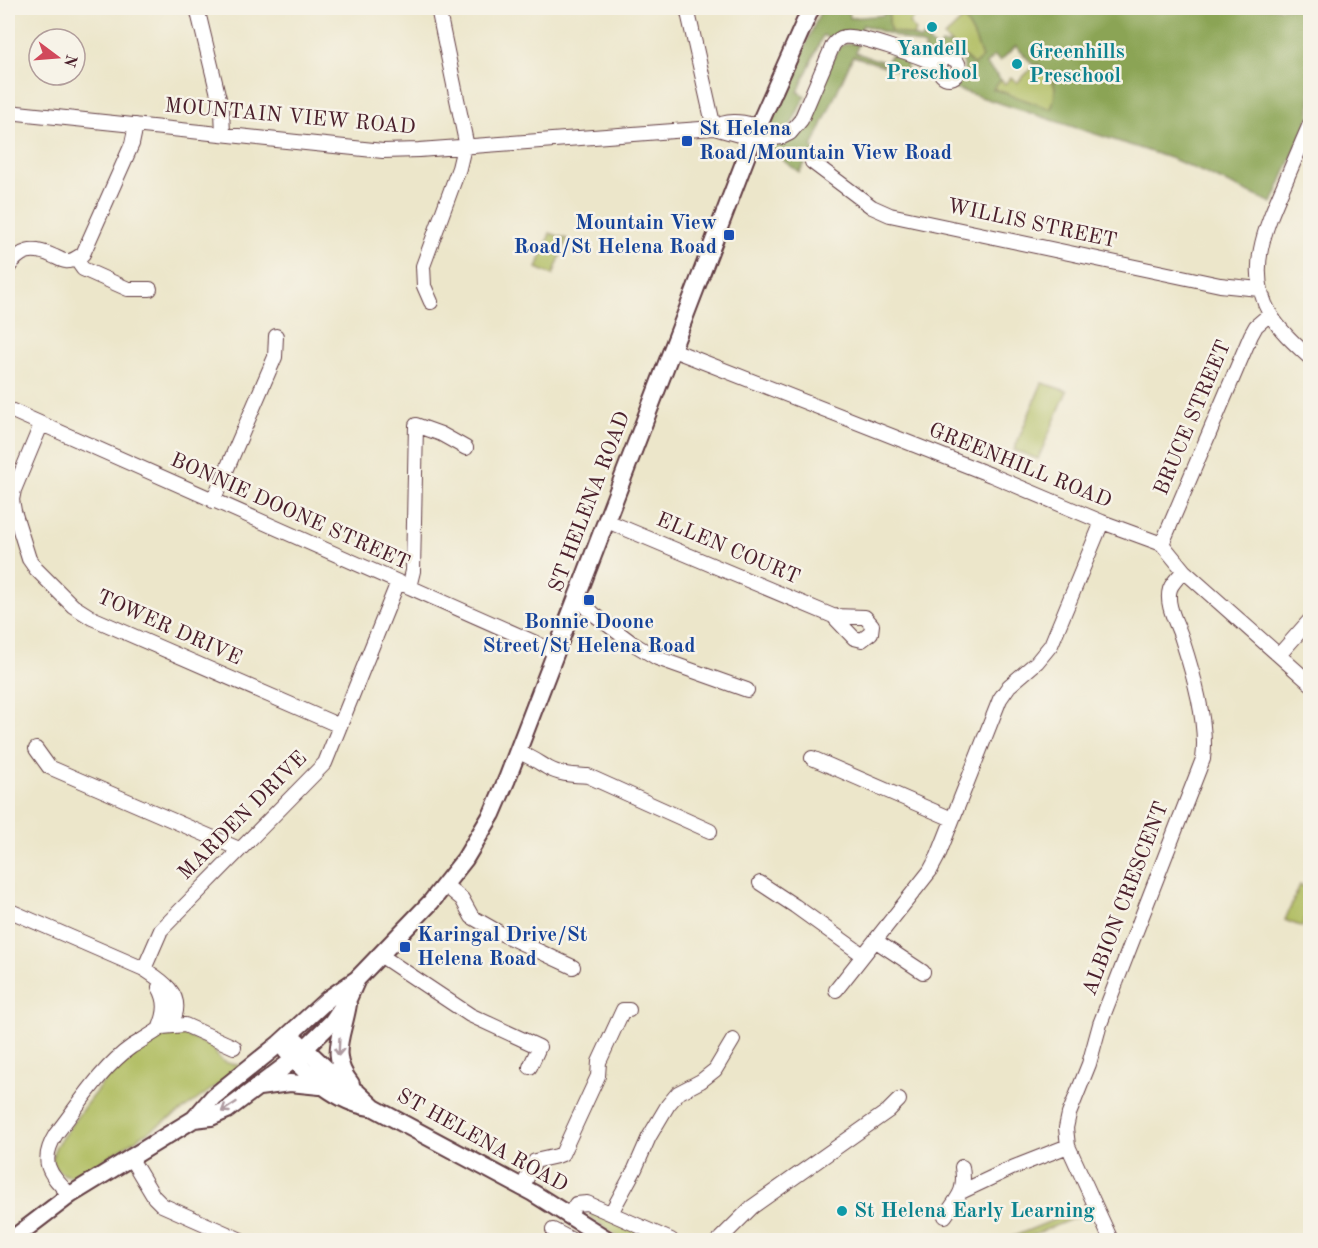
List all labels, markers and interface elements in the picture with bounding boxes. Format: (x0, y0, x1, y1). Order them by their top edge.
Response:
marker: Yandell Preschool (925, 20, 939, 34)
north arrow (27, 27, 87, 87)
place label: Yandell Preschool (886, 39, 978, 84)
place label: Greenhills Preschool (1029, 42, 1125, 87)
text: N (60, 52, 79, 69)
marker: Greenhills Preschool (1010, 57, 1024, 71)
street label: MOUNTAIN VIEW ROAD (164, 96, 416, 138)
place label: St Helena Road/Mountain View Road (699, 119, 952, 164)
marker: St Helena Road/Mountain View Road (680, 134, 694, 148)
street label: WILLIS STREET (945, 196, 1119, 252)
place label: Mountain View Road/St Helena Road (513, 213, 717, 258)
marker: Mountain View Road/St Helena Road (722, 228, 736, 242)
street label: BRUCE STREET (1151, 337, 1235, 499)
street label: ST HELENA ROAD (546, 409, 634, 595)
street label: GREENHILL ROAD (926, 420, 1114, 512)
street label: BONNIE DOONE STREET (167, 450, 413, 574)
street label: ELLEN COURT (653, 509, 803, 589)
street label: TOWER DRIVE (93, 587, 245, 669)
marker: Bonnie Doone Street/St Helena Road (582, 593, 596, 607)
place label: Bonnie Doone Street/St Helena Road (483, 612, 695, 657)
street label: MARDEN DRIVE (175, 748, 311, 884)
street label: ALBION CRESCENT (1079, 799, 1173, 999)
place label: Karingal Drive/St Helena Road (417, 925, 588, 970)
marker: Karingal Drive/St Helena Road (398, 940, 412, 954)
one-way arrow (333, 1037, 344, 1057)
street label: ST HELENA ROAD (393, 1085, 571, 1197)
one-way arrow (221, 1101, 238, 1114)
place label: St Helena Early Learning (854, 1201, 1095, 1222)
marker: St Helena Early Learning (835, 1204, 849, 1218)

